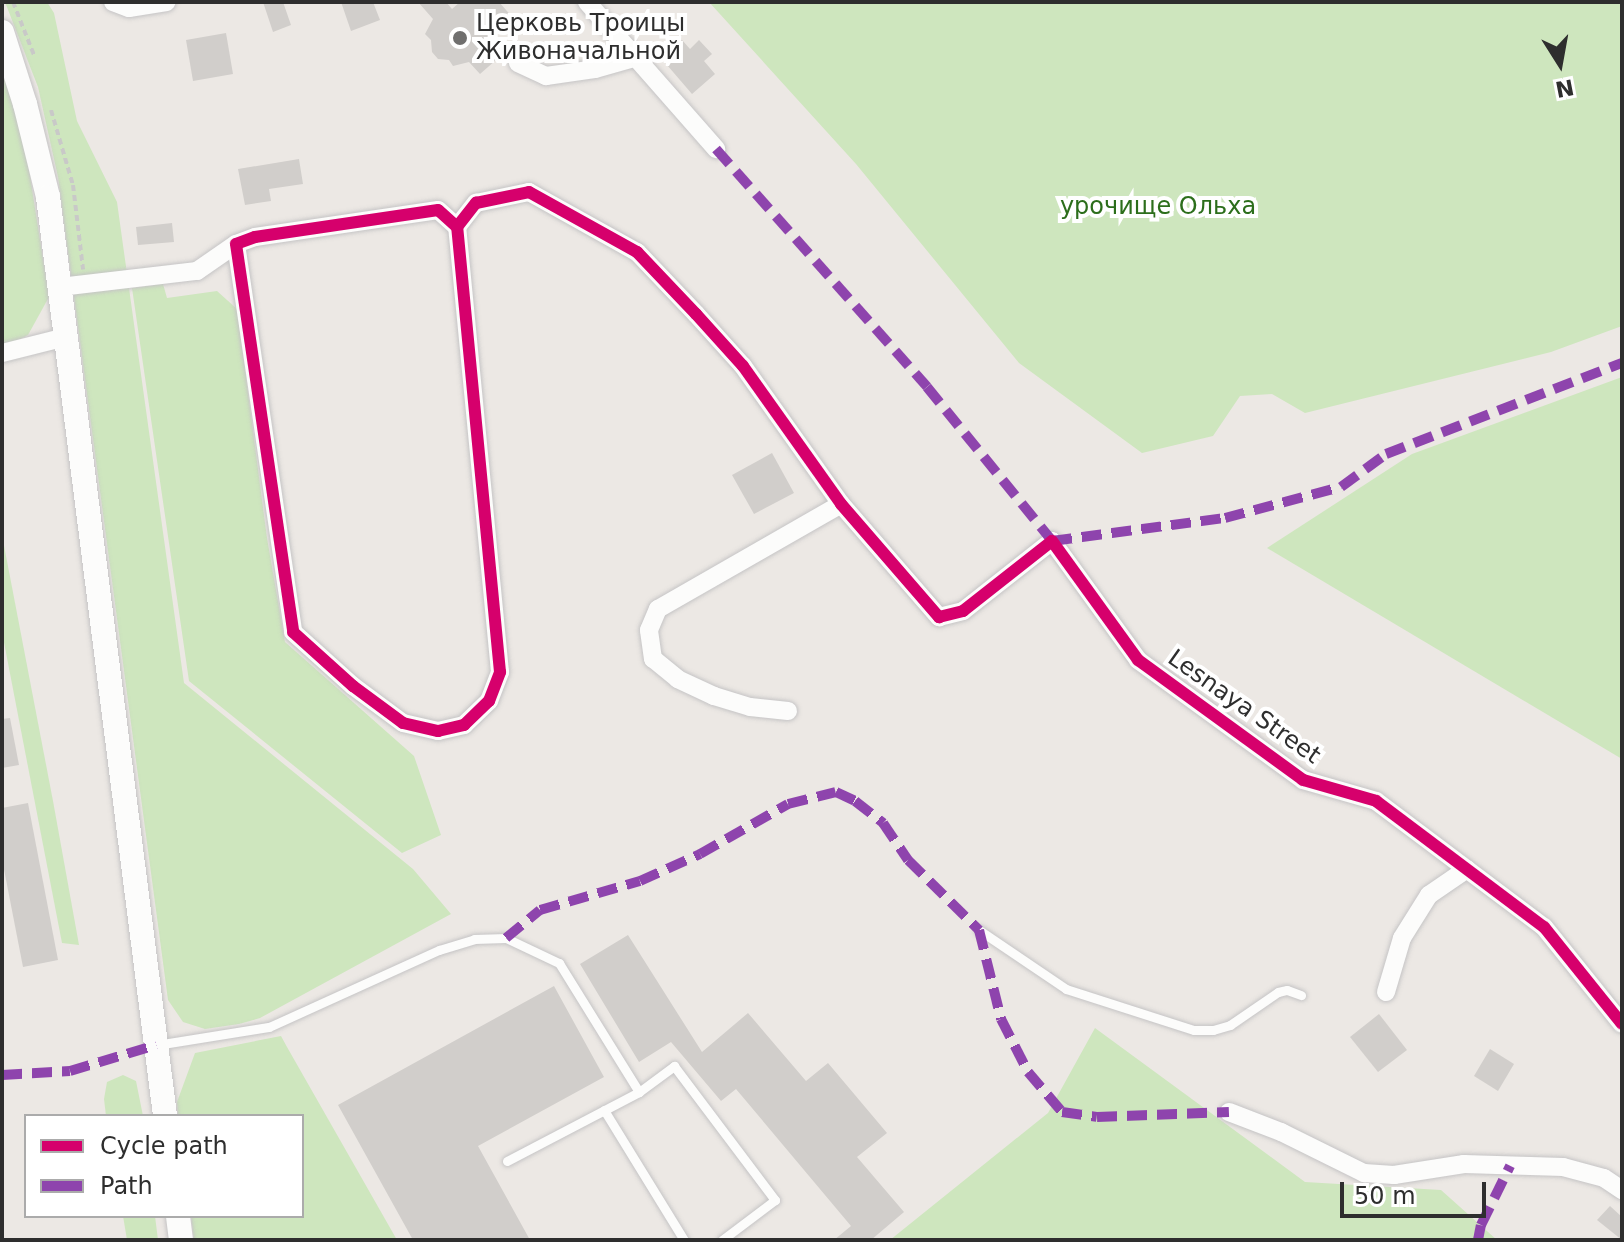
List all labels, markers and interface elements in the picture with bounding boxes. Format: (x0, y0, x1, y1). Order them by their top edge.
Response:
place label: Церковь Троицы Живоначальной (476, 10, 685, 66)
north arrow (1520, 24, 1600, 104)
marker: Церковь Троицы Живоначальной (451, 29, 469, 47)
text: N (1553, 74, 1576, 102)
park label: урочище Ольха (1060, 193, 1256, 221)
street label: Lesnaya Street (1162, 644, 1326, 770)
legend (24, 1114, 304, 1218)
text: Cycle path (100, 1132, 228, 1160)
scale bar (1344, 1166, 1490, 1216)
text: Path (100, 1172, 153, 1200)
text: 50 m (1354, 1182, 1416, 1210)

